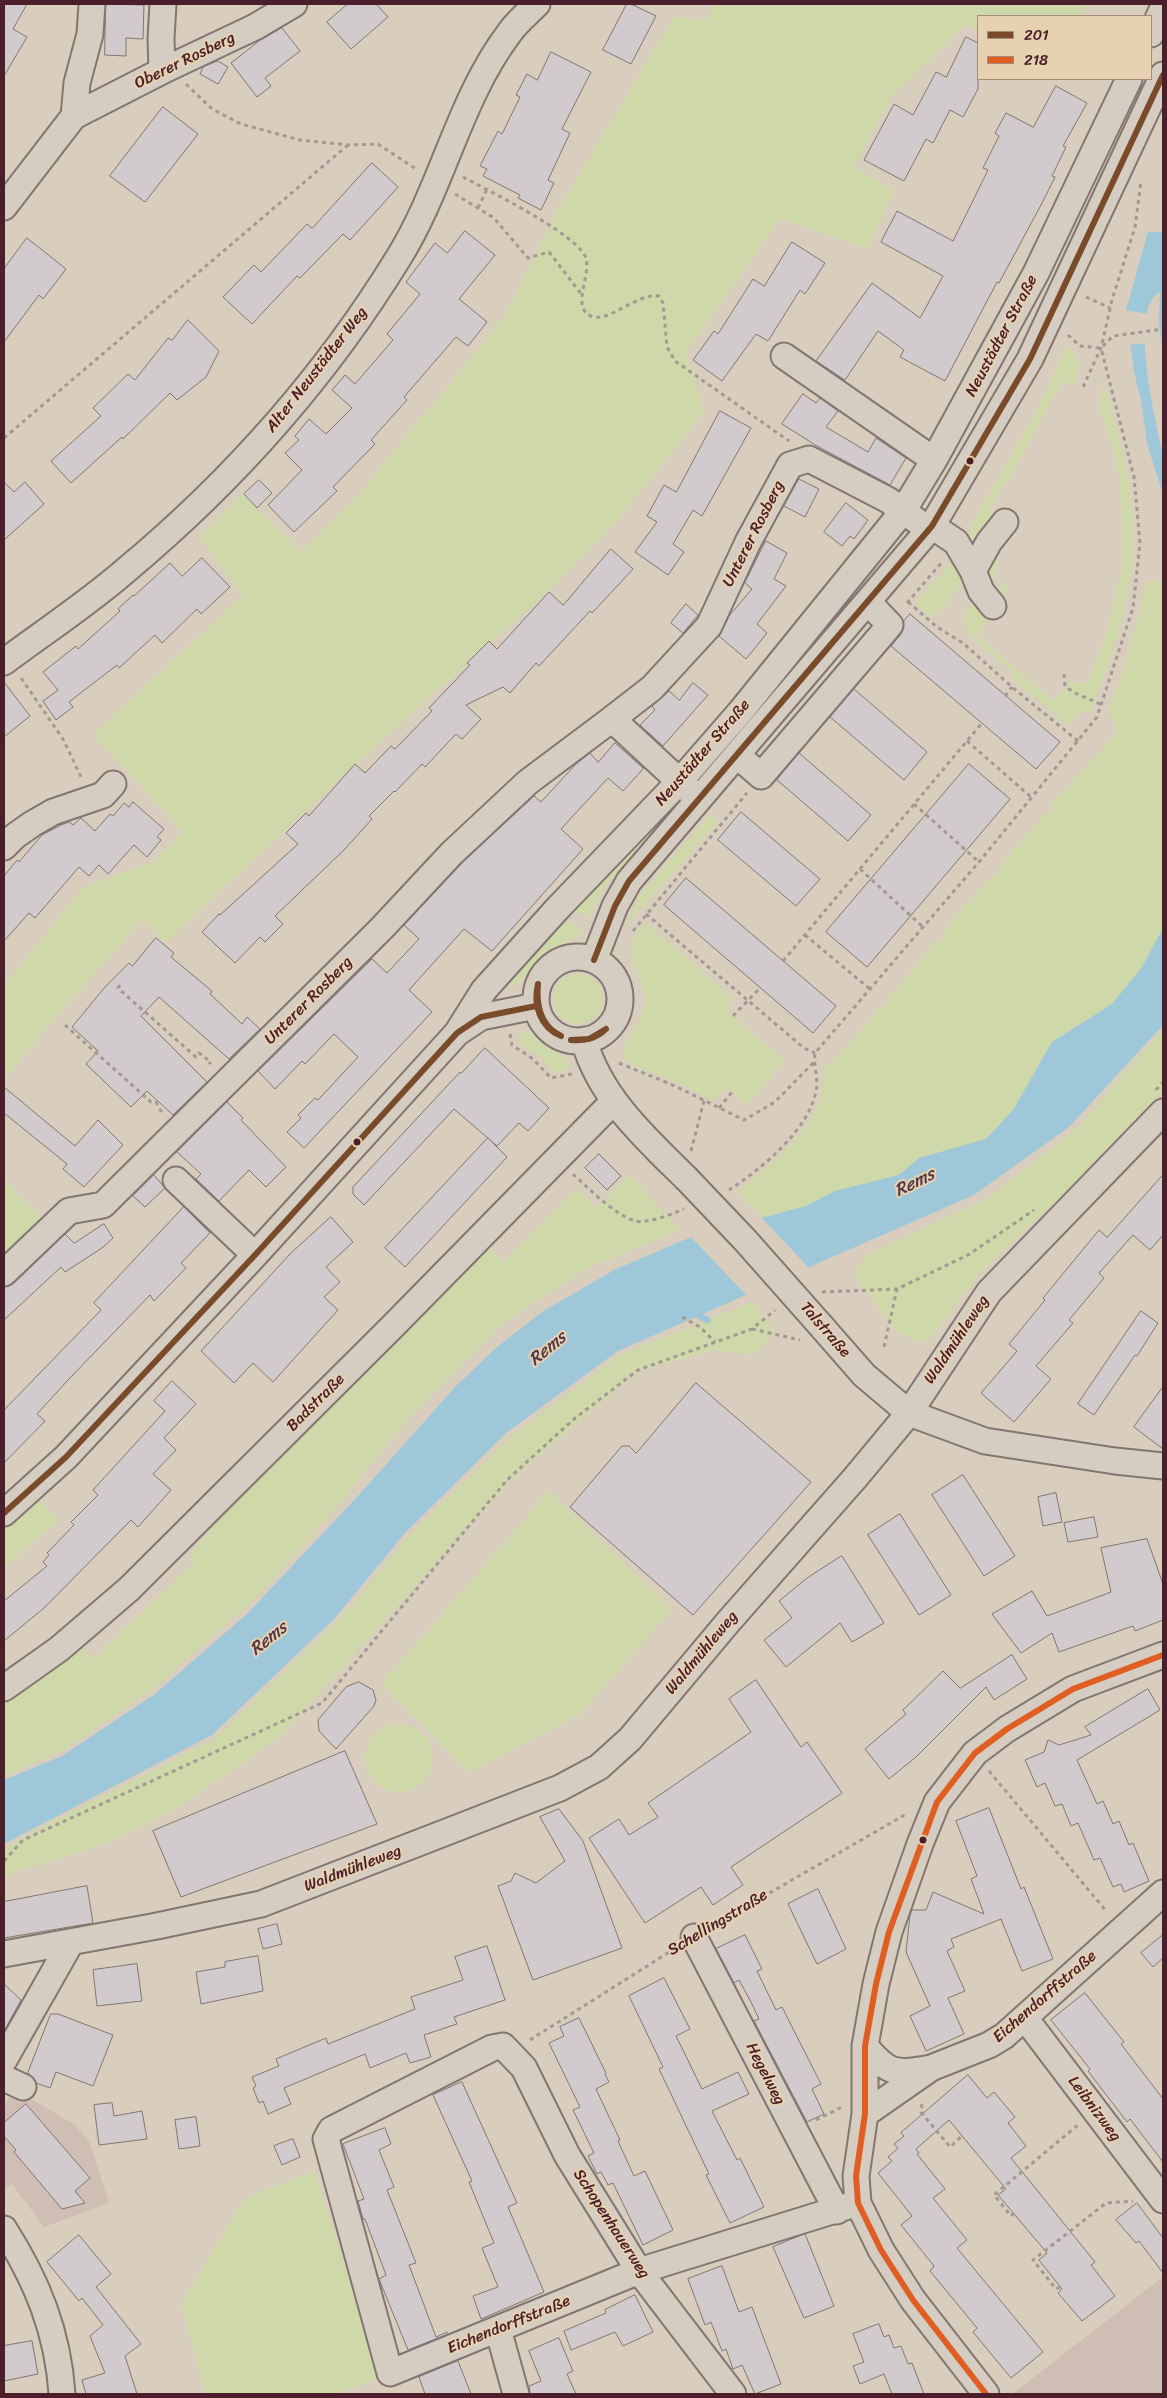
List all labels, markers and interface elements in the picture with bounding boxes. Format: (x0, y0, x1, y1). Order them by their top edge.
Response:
legend (977, 15, 1152, 80)
text: 201 (1024, 22, 1049, 48)
street label: Oberer Rosberg (132, 28, 238, 94)
text: 218 (1024, 47, 1048, 73)
street label: Neustädter Straße (962, 272, 1042, 400)
street label: Alter Neustädter Weg (262, 304, 372, 436)
unlabelled marker (965, 456, 975, 466)
street label: Unterer Rosberg (719, 478, 789, 590)
street label: Neustädter Straße (651, 696, 755, 810)
street label: Unterer Rosberg (261, 953, 357, 1049)
unlabelled marker (352, 1137, 362, 1147)
water label: Rems (891, 1164, 939, 1202)
street label: Waldmühleweg (920, 1292, 994, 1388)
street label: Talstraße (796, 1298, 854, 1362)
water label: Rems (525, 1327, 571, 1371)
street label: Badstraße (283, 1370, 349, 1436)
street label: Waldmühleweg (662, 1607, 742, 1699)
water label: Rems (246, 1617, 292, 1661)
unlabelled marker (918, 1835, 928, 1845)
street label: Waldmühleweg (302, 1842, 404, 1896)
street label: Schellingstraße (665, 1886, 771, 1960)
street label: Eichendorffstraße (989, 1947, 1101, 2047)
street label: Hegelweg (741, 2040, 789, 2108)
street label: Leibnizweg (1063, 2073, 1125, 2145)
street label: Schopenhauerweg (569, 2166, 653, 2282)
street label: Eichendorffstraße (445, 2292, 573, 2358)

